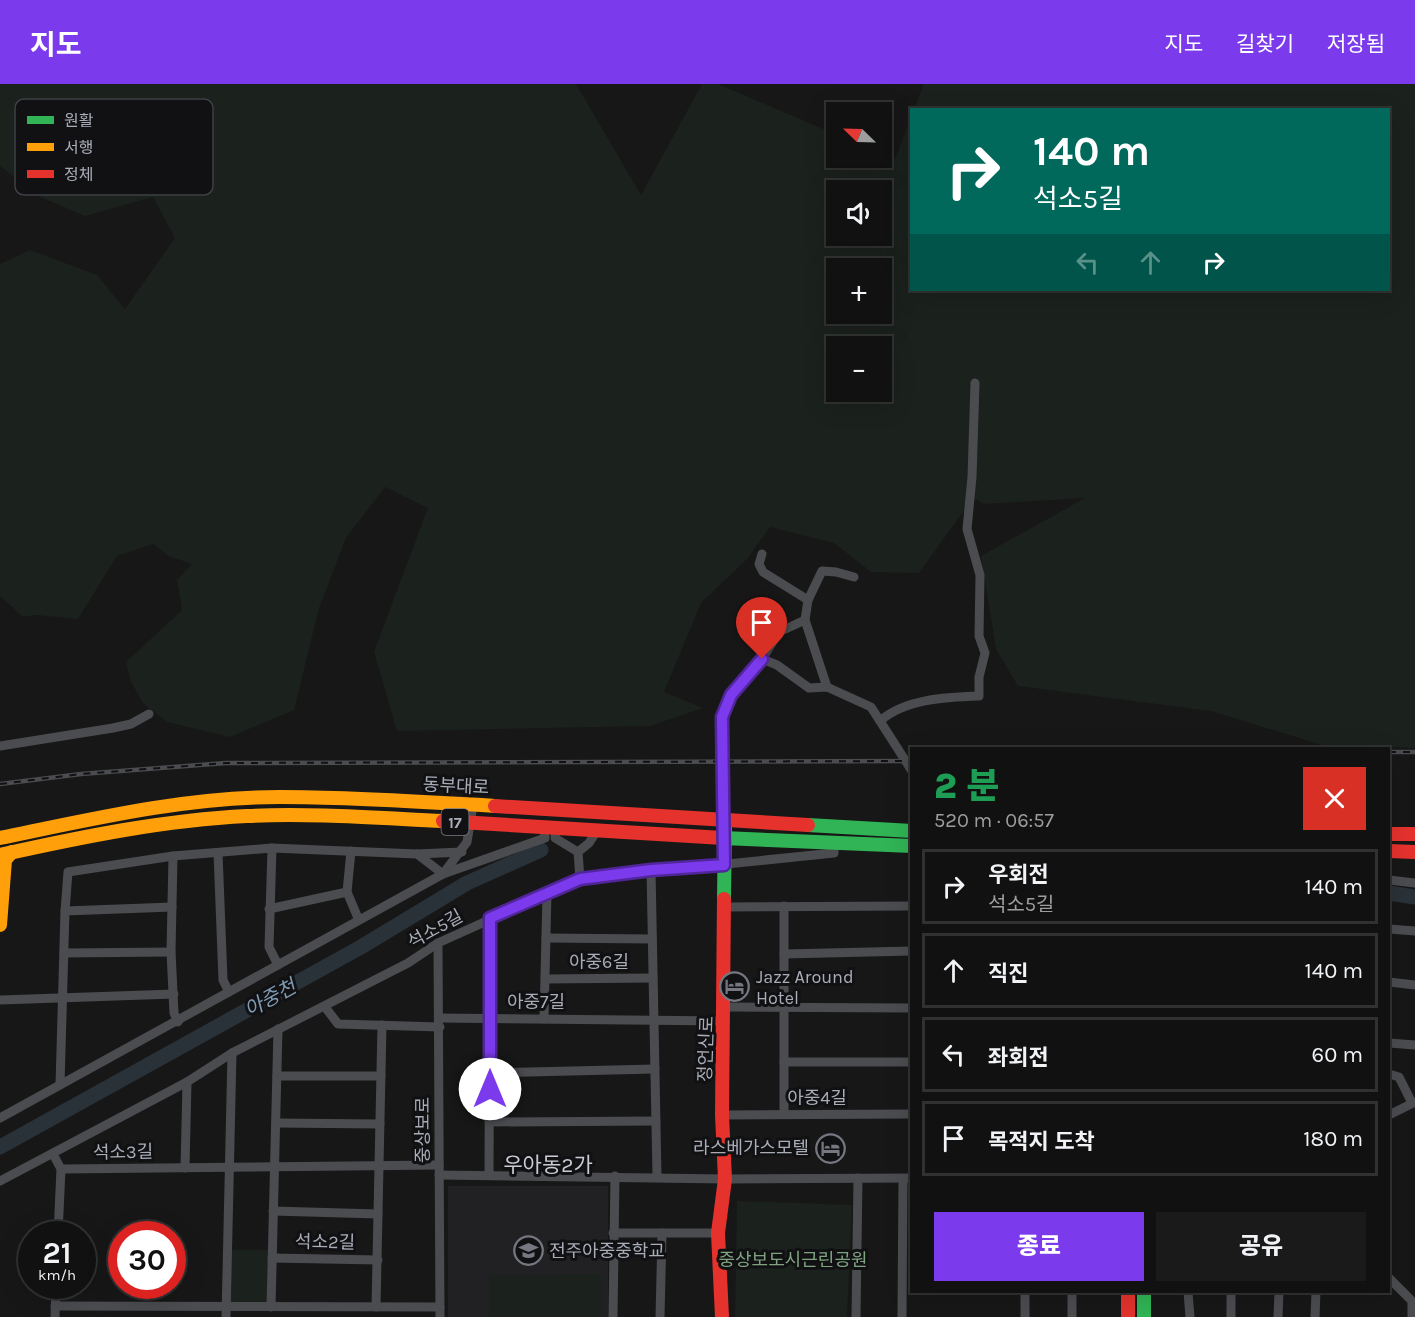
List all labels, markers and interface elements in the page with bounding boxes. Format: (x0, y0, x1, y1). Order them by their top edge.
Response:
text: 지도 (30, 28, 82, 61)
text: 지도 (1164, 32, 1203, 56)
text: 길찾기 (1236, 32, 1294, 56)
text: 저장됨 (1327, 32, 1385, 56)
legend (15, 99, 213, 195)
north arrow (826, 102, 892, 168)
map controls (826, 102, 892, 402)
text: 원활 (64, 111, 94, 130)
text: 140 m (1033, 126, 1150, 176)
icon: right (934, 132, 1012, 210)
text: 서행 (64, 138, 93, 157)
text: 정체 (64, 165, 93, 184)
button: sound (826, 180, 892, 246)
text: 석소5길 (1033, 183, 1123, 215)
icon: left (1071, 246, 1104, 279)
icon: ahead (1134, 246, 1167, 279)
icon: right (1197, 246, 1230, 279)
button: + (826, 258, 892, 324)
button: − (826, 336, 892, 402)
pin (736, 597, 787, 659)
icon: arrive (745, 606, 778, 639)
text: 2 분 (934, 765, 1000, 807)
button: close (1303, 767, 1366, 830)
street label: 동부대로 (422, 773, 490, 799)
road number: 17 (442, 809, 468, 835)
text: 520 m · 06:57 (934, 809, 1054, 832)
text: 우회전 (988, 862, 1049, 888)
icon: right (937, 870, 970, 903)
text: 140 m (1305, 874, 1363, 900)
text: 석소5길 (988, 893, 1055, 916)
street label: 석소5길 (403, 905, 467, 953)
street label: 아중6길 (569, 951, 629, 973)
icon: ahead (937, 954, 970, 987)
text: 140 m (1305, 958, 1363, 984)
text: 직진 (988, 961, 1028, 987)
place label: Jazz Around Hotel (756, 966, 854, 1009)
hotel icon: Jazz Around Hotel (719, 971, 751, 1003)
water label: 아중천 (241, 974, 302, 1022)
street label: 아중7길 (507, 991, 565, 1013)
street label: 정언신로 (694, 1016, 718, 1082)
icon: left (937, 1038, 970, 1071)
text: 60 m (1312, 1042, 1363, 1068)
text: 좌회전 (988, 1045, 1049, 1071)
position arrow (458, 1057, 522, 1121)
street label: 아중4길 (787, 1087, 847, 1109)
street label: 중상보로 (412, 1097, 434, 1163)
icon: arrive (937, 1122, 970, 1155)
text: 180 m (1303, 1126, 1363, 1152)
text: 목적지 도착 (988, 1129, 1095, 1155)
hotel icon: 라스베가스모텔 (814, 1132, 846, 1164)
place label: 라스베가스모텔 (693, 1137, 809, 1159)
street label: 석소3길 (93, 1140, 153, 1164)
district label: 우아동2가 (503, 1153, 593, 1177)
button: 종료 (934, 1212, 1144, 1281)
button: 공유 (1156, 1212, 1366, 1281)
speed limit sign: 30 (108, 1221, 186, 1299)
street label: 석소2길 (295, 1230, 355, 1254)
text: 21 (43, 1235, 71, 1271)
school or university icon: 전주아중중학교 (512, 1235, 544, 1267)
place label: 전주아중중학교 (549, 1240, 665, 1262)
park label: 중상보도시근린공원 (718, 1249, 868, 1271)
text: km/h (38, 1266, 76, 1284)

